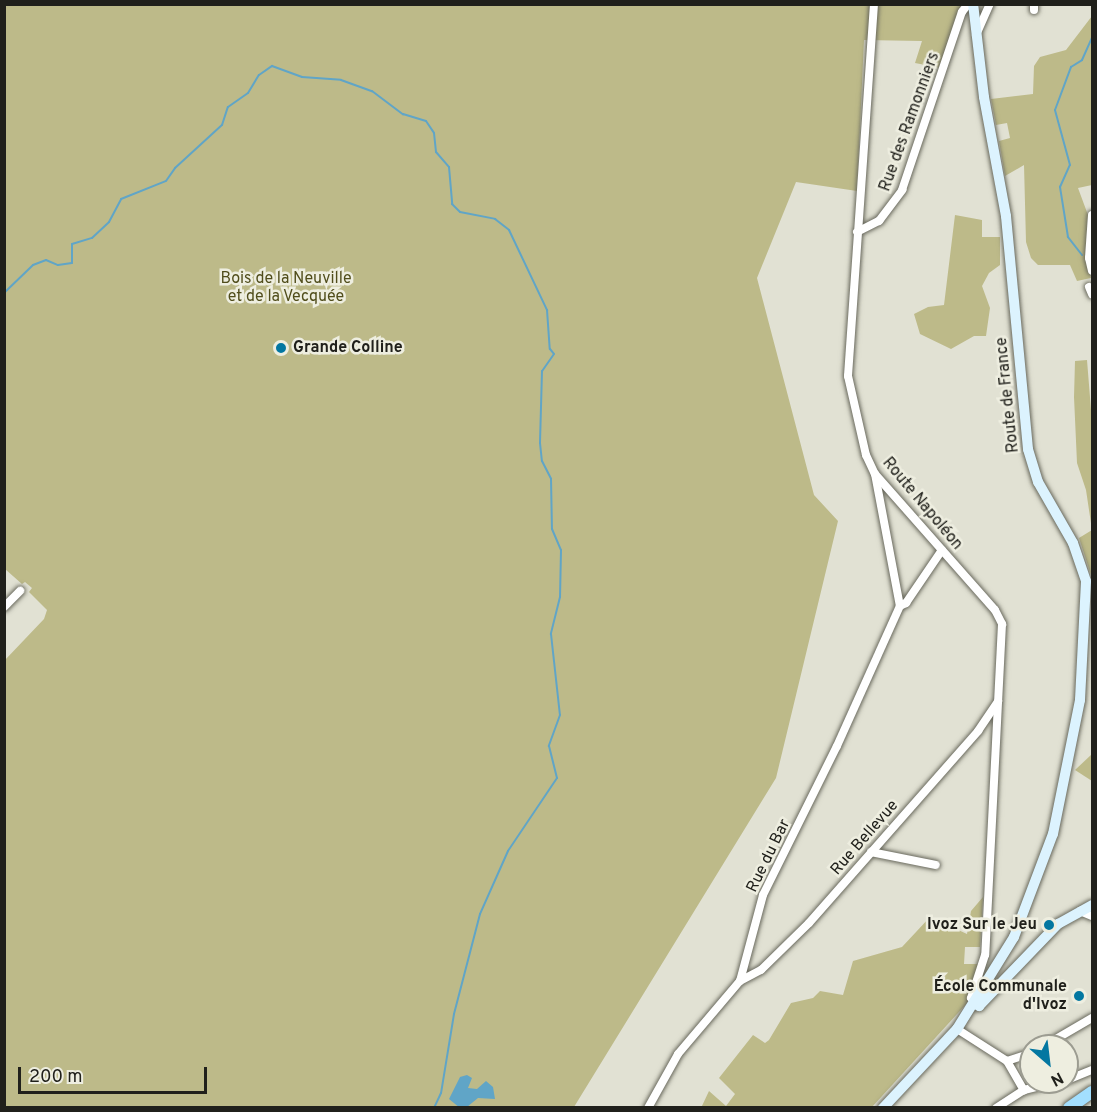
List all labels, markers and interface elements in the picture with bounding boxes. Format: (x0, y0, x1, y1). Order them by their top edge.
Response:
street label: Rue des Ramonniers (876, 50, 944, 194)
park label: Bois de la Neuville et de la Vecquée (220, 269, 352, 307)
street label: Route de France (992, 336, 1024, 454)
place label: Grande Colline (293, 338, 403, 358)
marker: Grande Colline (274, 341, 288, 355)
street label: Route Napoléon (878, 454, 966, 554)
street label: Rue Bellevue (827, 796, 903, 880)
street label: Rue du Bar (743, 816, 795, 896)
place label: Ivoz Sur le Jeu (927, 915, 1037, 935)
marker: Ivoz Sur le Jeu (1042, 918, 1056, 932)
place label: École Communale d'Ivoz (934, 977, 1067, 1015)
marker: École Communale d'Ivoz (1072, 989, 1086, 1003)
north arrow (1019, 1034, 1079, 1094)
scale bar (21, 1055, 210, 1093)
text: 200 m (29, 1066, 82, 1089)
text: N (1047, 1067, 1066, 1090)

